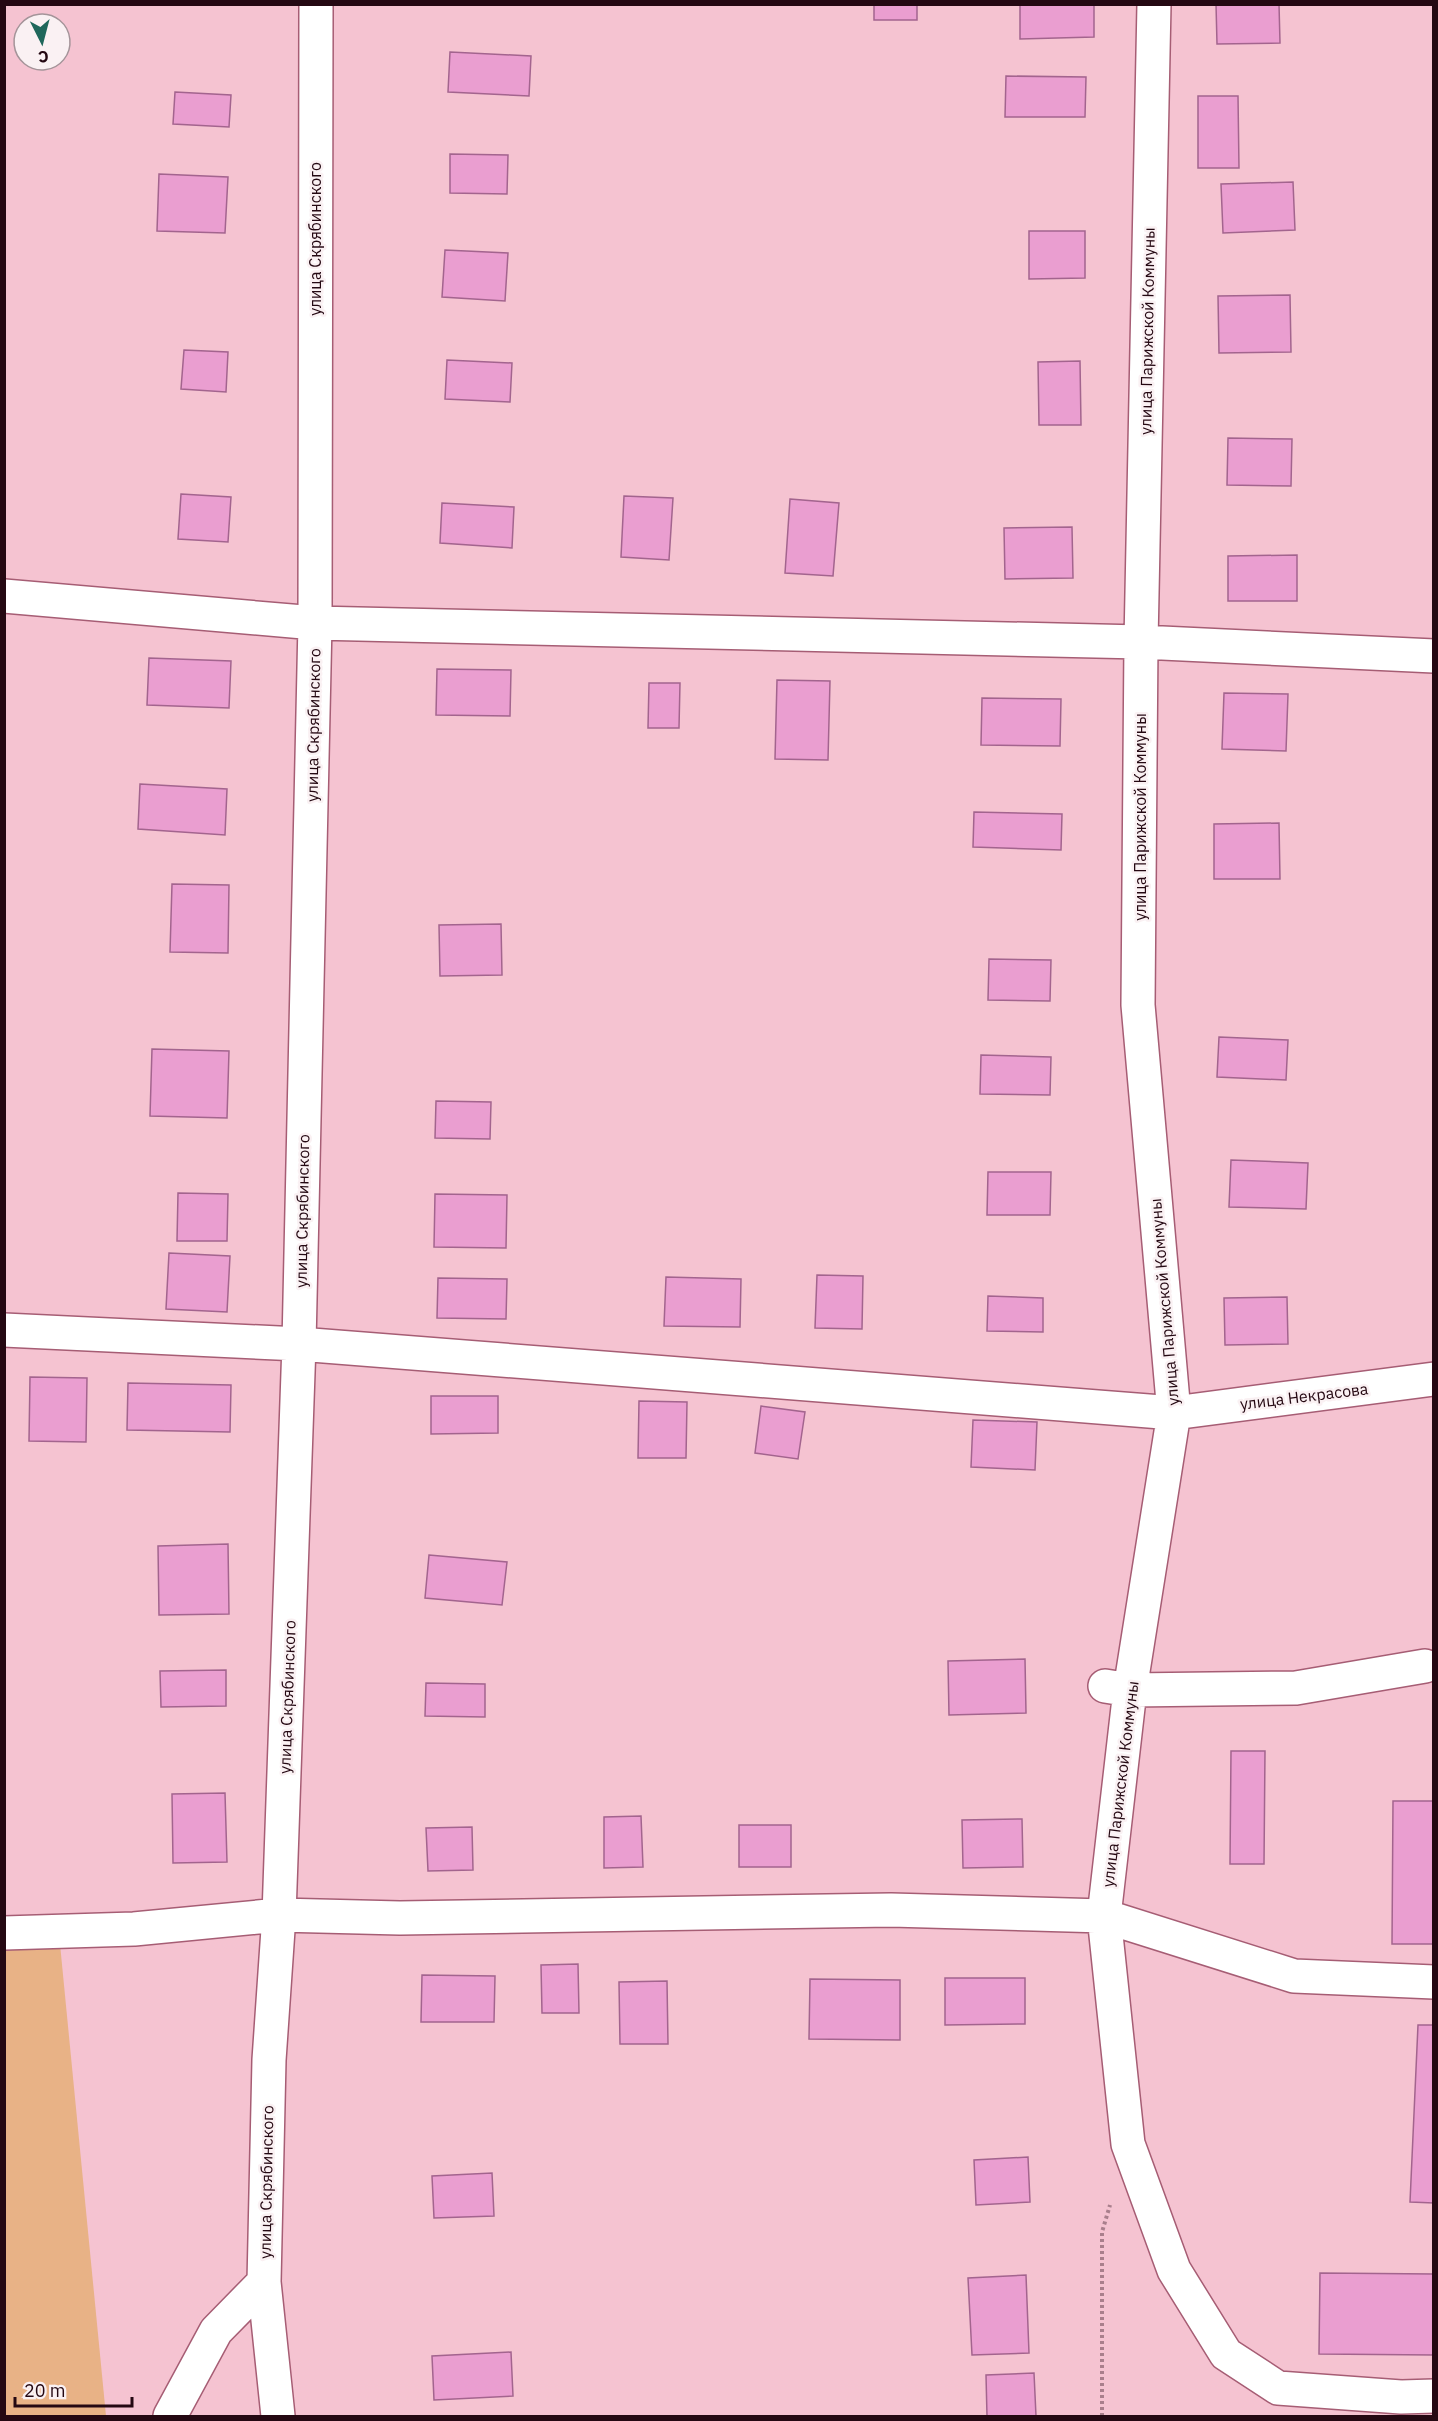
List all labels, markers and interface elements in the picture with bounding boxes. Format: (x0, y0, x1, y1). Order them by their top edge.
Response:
north arrow (12, 12, 72, 72)
text: С (37, 46, 50, 67)
street label: улица Скрябинского (305, 162, 325, 316)
street label: улица Парижской Коммуны (1135, 227, 1159, 435)
street label: улица Скрябинского (302, 648, 324, 802)
street label: улица Парижской Коммуны (1130, 713, 1150, 921)
street label: улица Скрябинского (291, 1134, 313, 1288)
street label: улица Парижской Коммуны (1145, 1198, 1183, 1406)
street label: улица Некрасова (1239, 1378, 1370, 1414)
street label: улица Скрябинского (274, 1620, 300, 1774)
street label: улица Парижской Коммуны (1097, 1680, 1143, 1888)
street label: улица Скрябинского (255, 2105, 277, 2259)
scale bar (15, 2370, 132, 2408)
text: 20 m (24, 2379, 66, 2402)

